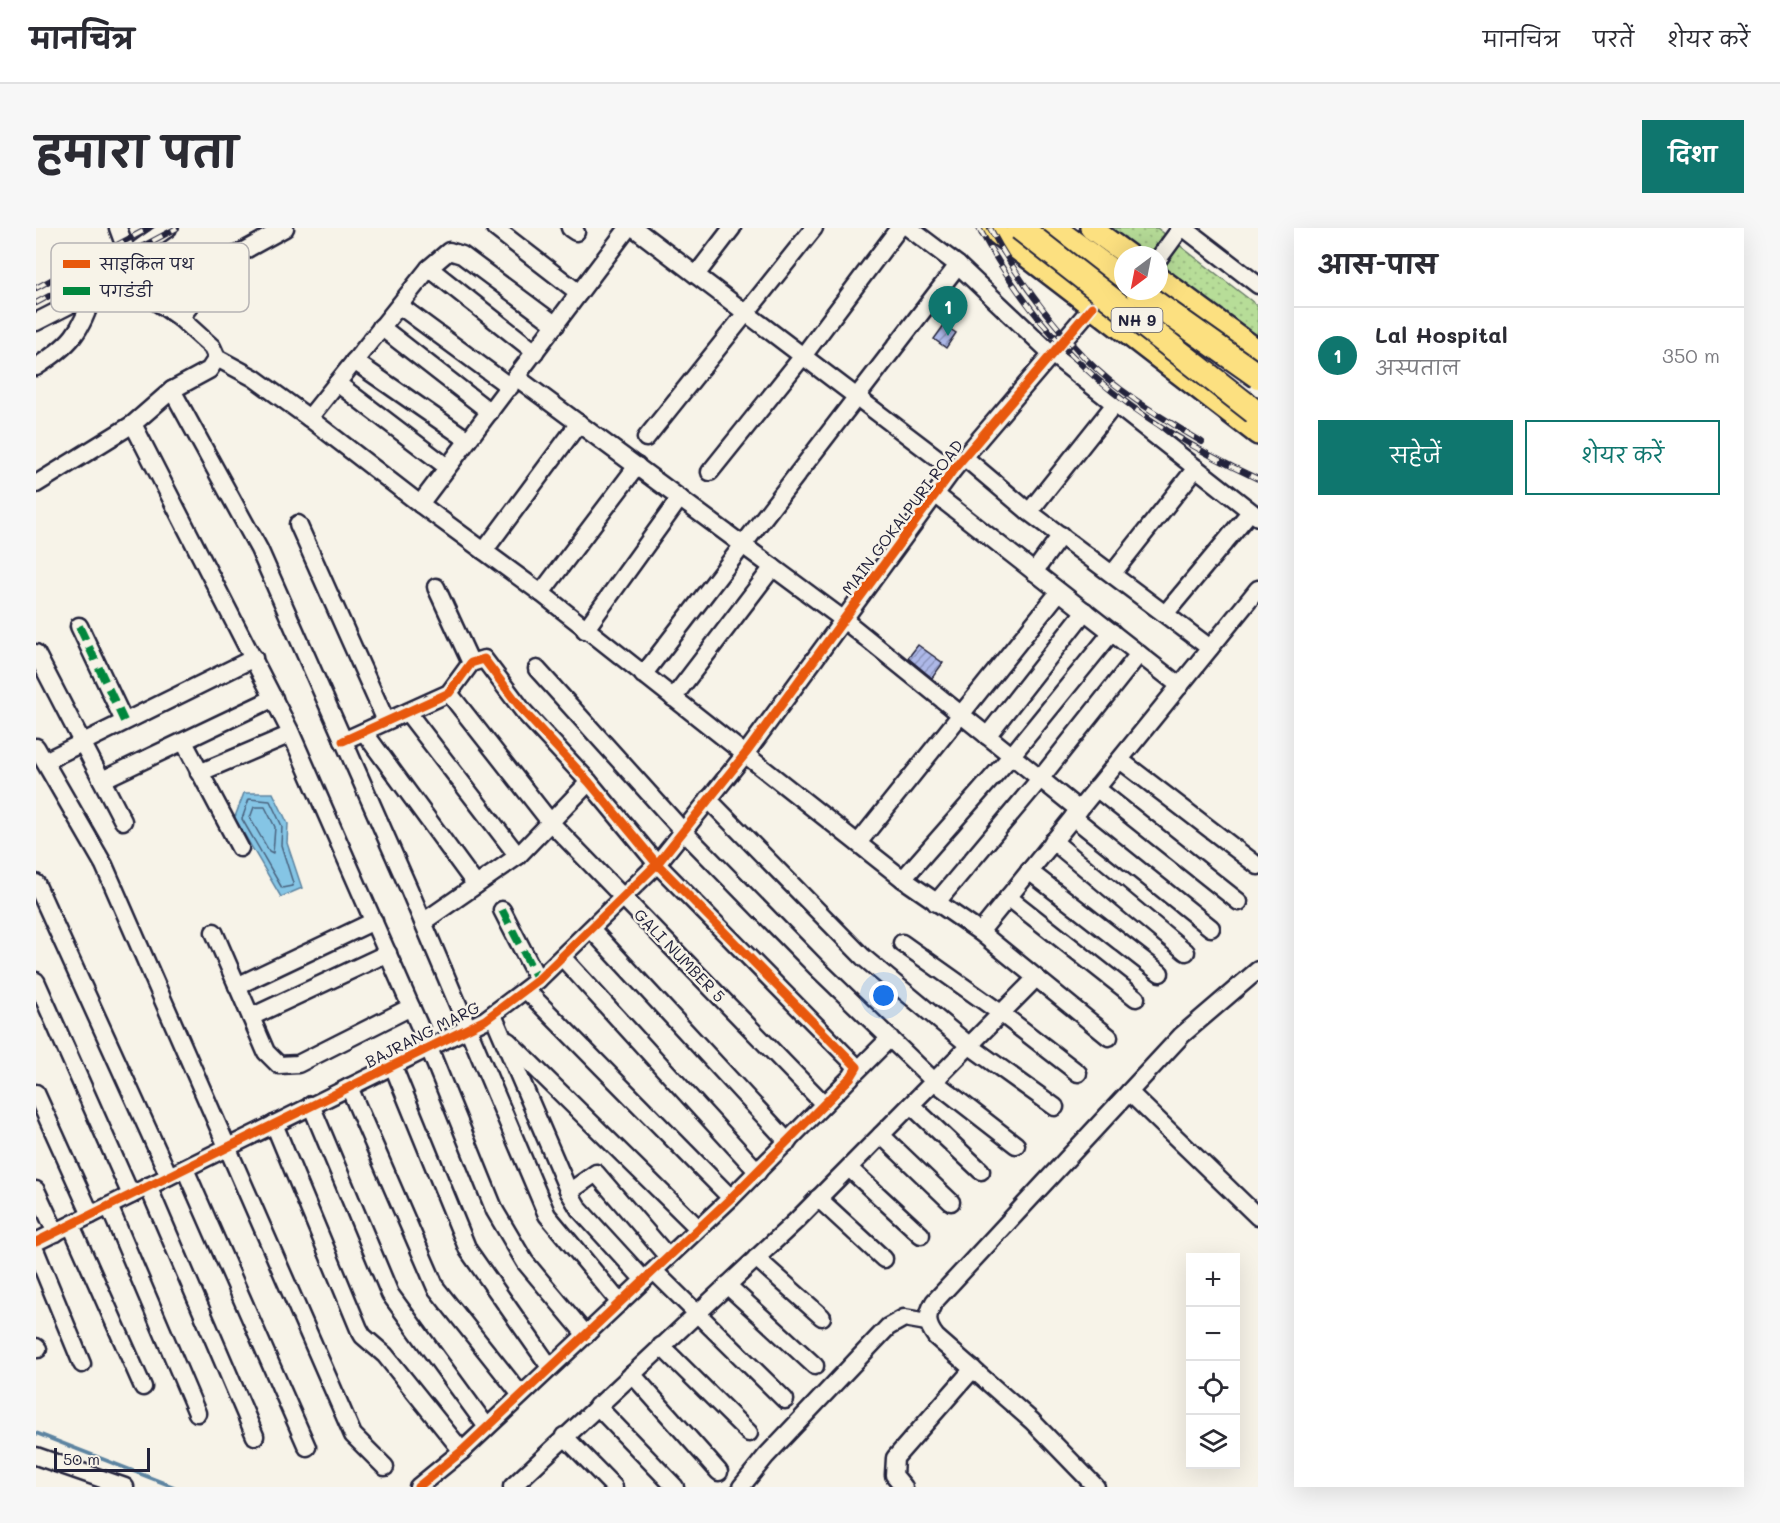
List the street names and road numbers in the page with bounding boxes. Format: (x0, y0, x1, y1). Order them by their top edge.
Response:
road number: NH 9 (1112, 308, 1162, 332)
street label: MAIN GOKALPURI ROAD (837, 435, 967, 599)
street label: GALI NUMBER 5 (630, 904, 730, 1006)
street label: BAJRANG MARG (361, 996, 483, 1072)

